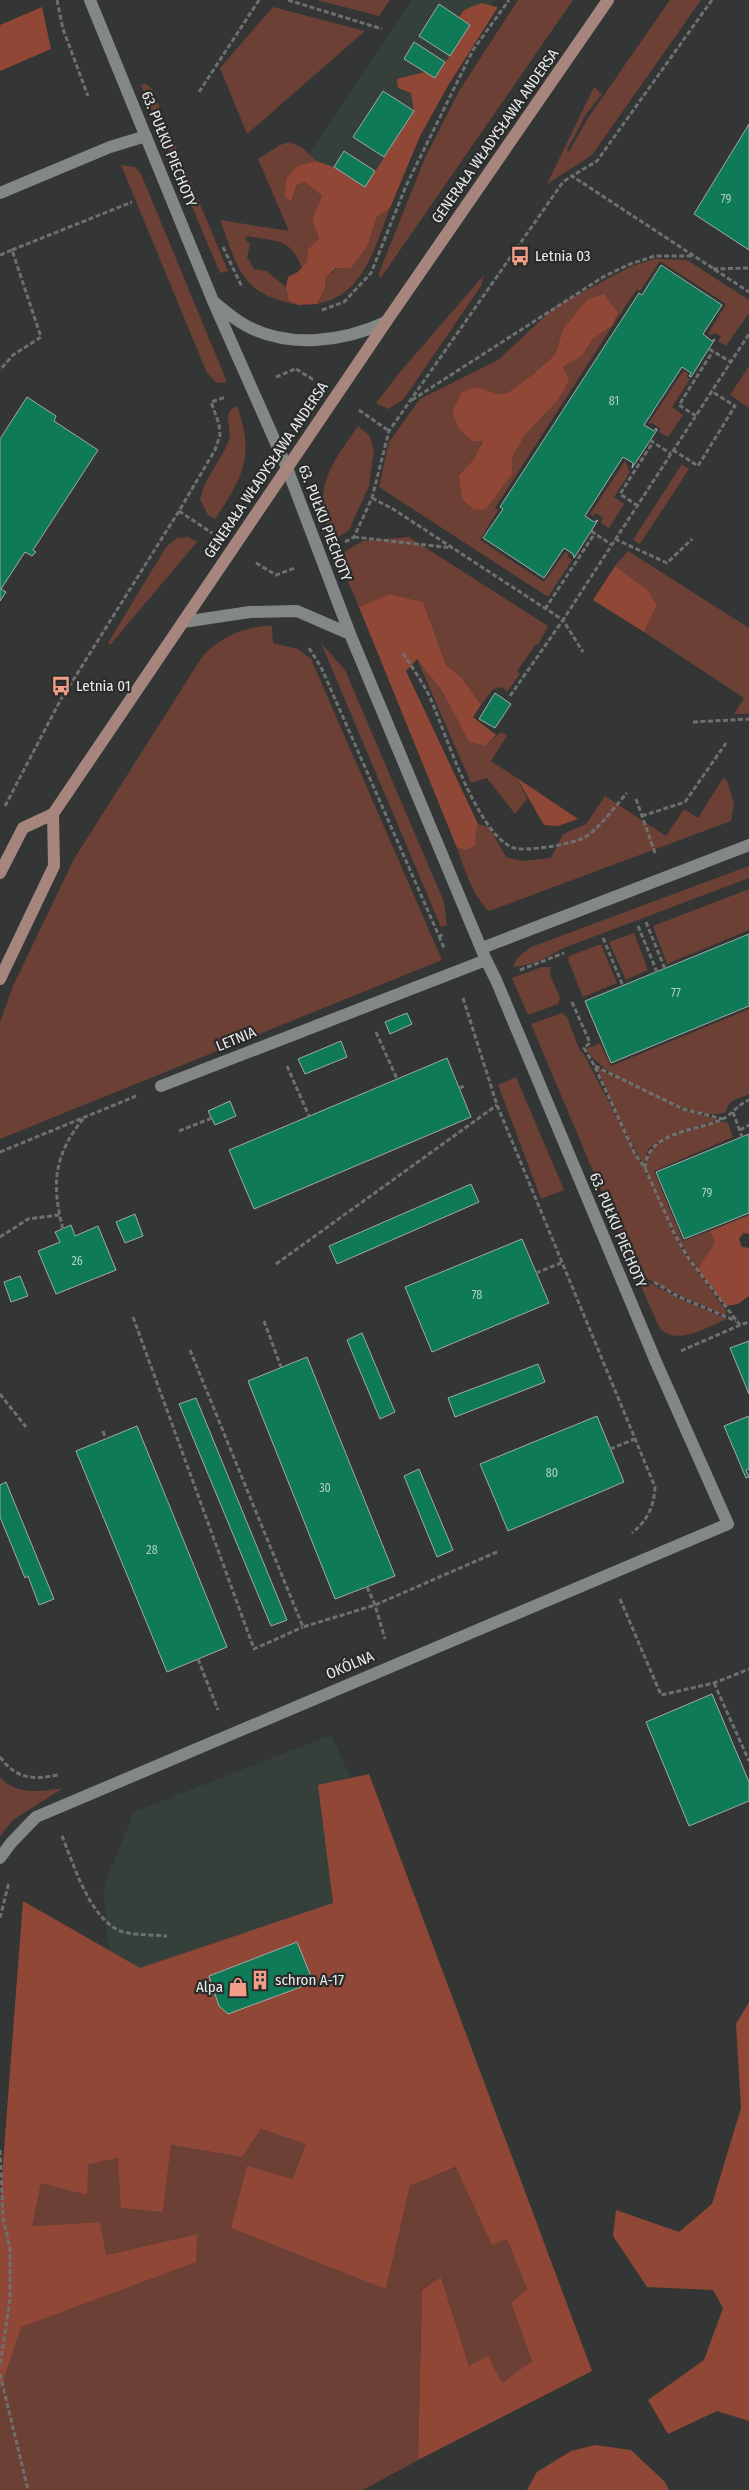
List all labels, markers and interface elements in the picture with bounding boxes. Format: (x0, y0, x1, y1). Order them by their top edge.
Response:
street label: GENERAŁA WŁADYSŁAWA ANDERSA (428, 45, 562, 227)
street label: 63. PUŁKU PIECHOTY (138, 88, 201, 210)
house number: 79 (721, 192, 731, 206)
bus stop icon: Letnia 03 (509, 245, 531, 267)
place label: Letnia 03 (535, 247, 591, 265)
street label: GENERAŁA WŁADYSŁAWA ANDERSA (200, 378, 332, 562)
house number: 81 (609, 394, 619, 408)
street label: 63. PUŁKU PIECHOTY (295, 462, 356, 584)
bus stop icon: Letnia 01 (50, 675, 72, 697)
place label: Letnia 01 (76, 677, 130, 695)
house number: 77 (671, 986, 681, 1000)
street label: LETNIA (213, 1023, 259, 1055)
street label: 63. PUŁKU PIECHOTY (586, 1170, 651, 1291)
house number: 79 (702, 1186, 712, 1200)
house number: 26 (71, 1254, 83, 1268)
house number: 78 (472, 1288, 482, 1302)
house number: 80 (546, 1466, 558, 1480)
house number: 30 (319, 1481, 331, 1495)
house number: 28 (146, 1543, 158, 1557)
street label: OKÓLNA (323, 1647, 377, 1683)
building icon: schron A-17 (249, 1969, 271, 1991)
place label: schron A-17 (275, 1971, 344, 1989)
shop icon: Alpa (227, 1976, 249, 1998)
place label: Alpa (196, 1978, 223, 1996)

